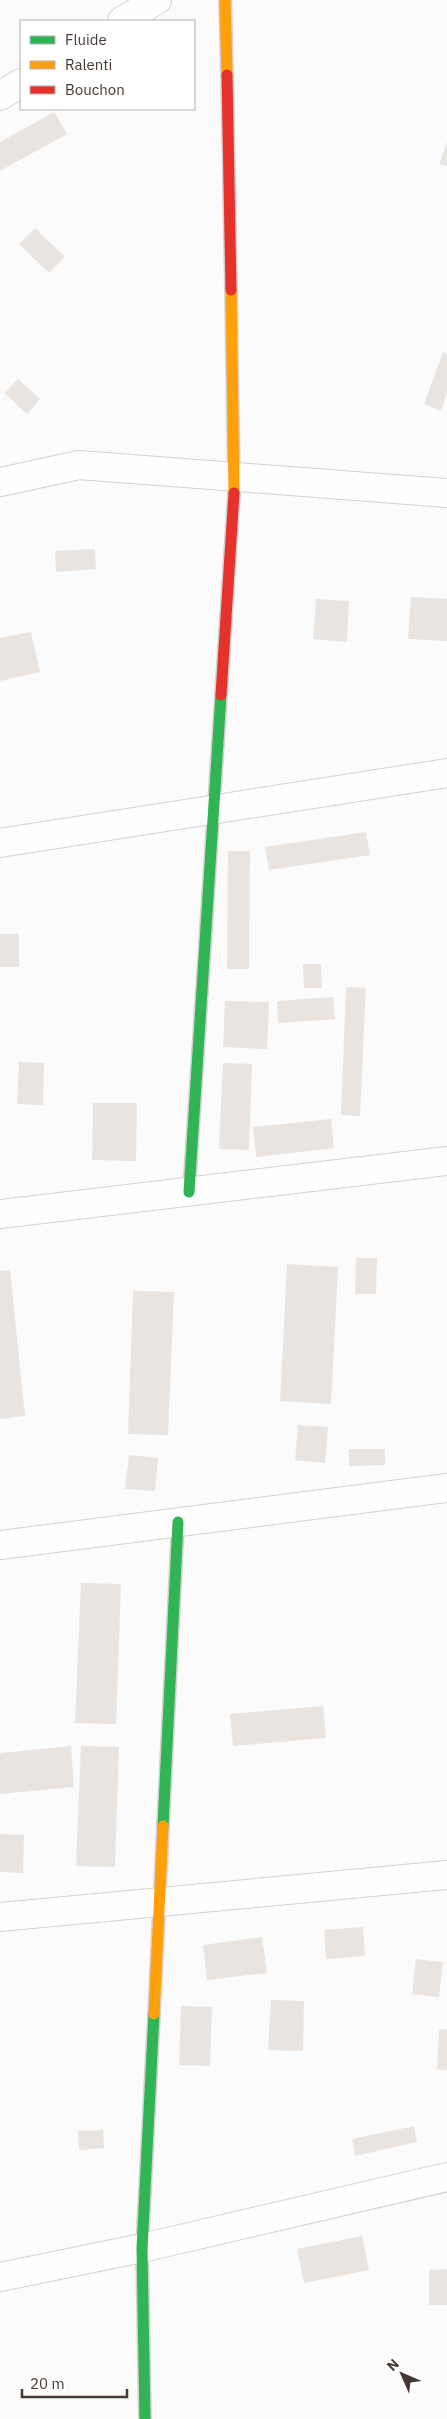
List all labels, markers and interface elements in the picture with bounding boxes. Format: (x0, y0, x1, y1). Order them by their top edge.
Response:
legend (20, 20, 195, 110)
text: Fluide (65, 30, 107, 49)
text: Ralenti (65, 55, 112, 74)
text: Bouchon (65, 80, 125, 99)
north arrow (377, 2349, 427, 2399)
text: N (383, 2355, 403, 2375)
scale bar (22, 2366, 128, 2398)
text: 20 m (30, 2374, 65, 2393)

